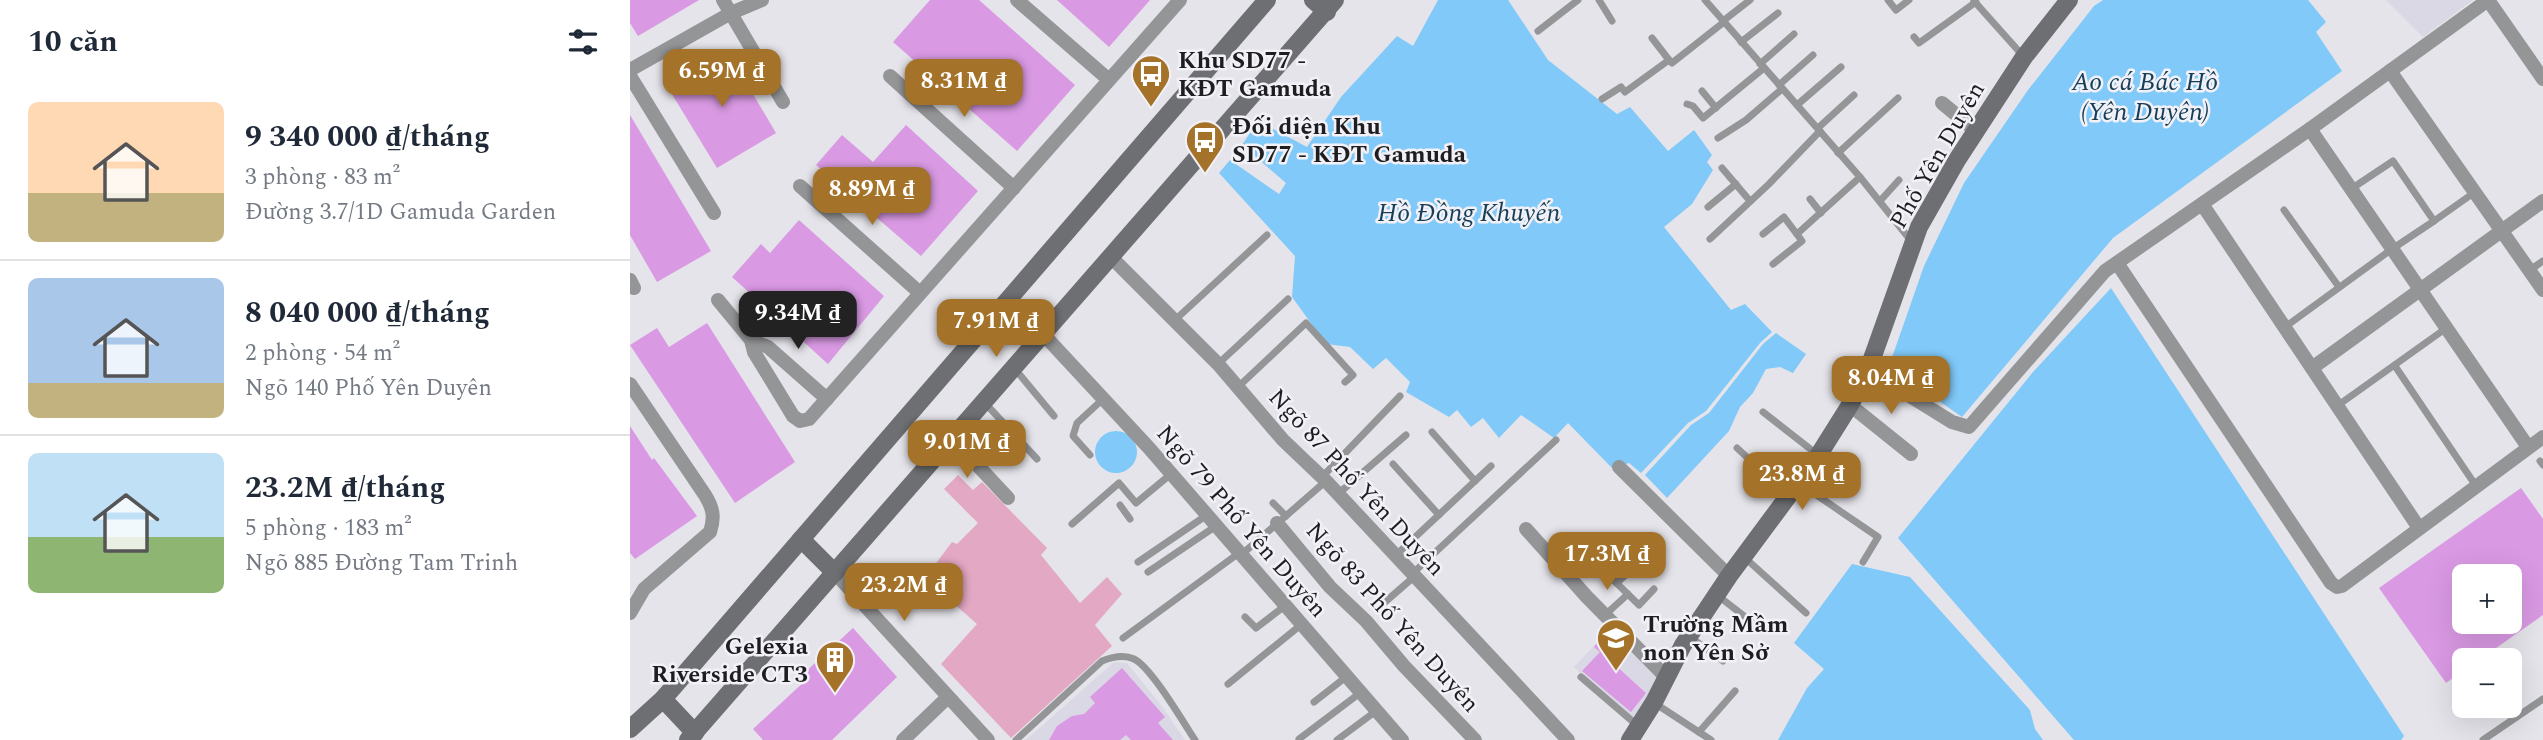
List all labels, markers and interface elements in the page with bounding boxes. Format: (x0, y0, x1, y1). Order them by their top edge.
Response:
text: 10 căn (28, 19, 118, 65)
icon: filters (564, 23, 602, 61)
place label: Khu SD77 - KĐT Gamuda (1178, 43, 1332, 107)
pin: 6.59M ₫ (657, 50, 787, 109)
bus stop icon: Khu SD77 - KĐT Gamuda (1130, 53, 1172, 108)
text: 6.59M ₫ (679, 54, 765, 89)
pin: 8.31M ₫ (899, 60, 1029, 119)
water label: Ao cá Bác Hồ (Yên Duyên) (2071, 62, 2218, 132)
text: 8.31M ₫ (921, 64, 1007, 99)
street label: Phố Yên Duyên (1881, 75, 1995, 236)
place label: Đối diện Khu SD77 - KĐT Gamuda (1232, 109, 1467, 173)
text: 9 340 000 ₫/tháng (245, 114, 490, 160)
bus stop icon: Đối diện Khu SD77 - KĐT Gamuda (1184, 119, 1226, 174)
icon: home (84, 130, 168, 214)
text: 3 phòng · 83 m² (245, 160, 400, 195)
pin: 8.89M ₫ (807, 168, 937, 227)
text: 8.89M ₫ (829, 172, 915, 207)
water label: Hồ Đồng Khuyến (1377, 193, 1561, 233)
text: Đường 3.7/1D Gamuda Garden (245, 195, 556, 230)
text: 8 040 000 ₫/tháng (245, 290, 490, 336)
pin: 9.34M ₫ (733, 292, 863, 351)
text: 9.34M ₫ (755, 296, 841, 331)
pin: 7.91M ₫ (931, 300, 1061, 359)
text: 7.91M ₫ (953, 304, 1039, 339)
icon: home (84, 306, 168, 390)
text: 2 phòng · 54 m² (245, 336, 400, 371)
pin: 8.04M ₫ (1826, 356, 1956, 416)
text: 8.04M ₫ (1848, 361, 1934, 396)
text: Ngõ 140 Phố Yên Duyên (245, 371, 492, 406)
street label: Ngõ 87 Phố Yên Duyên (1259, 381, 1453, 585)
street label: Ngõ 79 Phố Yên Duyên (1147, 417, 1335, 626)
pin: 9.01M ₫ (902, 420, 1032, 480)
text: 9.01M ₫ (924, 425, 1010, 460)
pin: 23.8M ₫ (1737, 452, 1867, 512)
text: 23.8M ₫ (1759, 457, 1845, 492)
text: 23.2M ₫/tháng (245, 465, 445, 511)
icon: home (84, 481, 168, 565)
text: 5 phòng · 183 m² (245, 511, 411, 546)
street label: Ngõ 83 Phố Yên Duyên (1297, 514, 1488, 721)
pin: 17.3M ₫ (1542, 532, 1672, 592)
text: 17.3M ₫ (1564, 537, 1650, 572)
text: Ngõ 885 Đường Tam Trinh (245, 546, 518, 581)
pin: 23.2M ₫ (839, 564, 969, 623)
map controls (2452, 564, 2522, 718)
button: + (2452, 564, 2522, 634)
text: 23.2M ₫ (861, 568, 947, 603)
place label: Trường Mầm non Yên Sở (1643, 607, 1789, 671)
school or university icon: Trường Mầm non Yên Sở (1595, 617, 1637, 672)
place label: Gelexia Riverside CT3 (651, 629, 809, 693)
building icon: Gelexia Riverside CT3 (814, 639, 856, 694)
button: − (2452, 648, 2522, 718)

